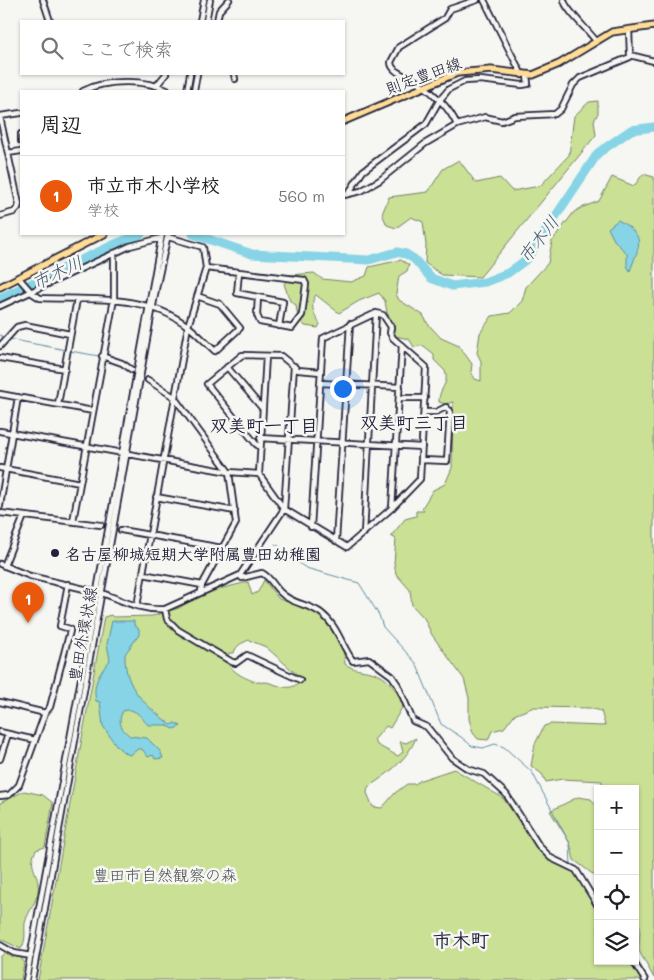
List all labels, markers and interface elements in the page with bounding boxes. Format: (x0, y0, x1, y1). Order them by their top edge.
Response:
search box (20, 20, 345, 75)
icon: search (38, 34, 66, 62)
text: ここで検索 (78, 36, 173, 61)
street label: 則定豊田線 (382, 51, 464, 99)
text: 周辺 (40, 110, 82, 137)
text: 市立市木小学校 (87, 172, 220, 197)
text: 1 (52, 185, 60, 206)
text: 560 m (278, 185, 325, 206)
text: 学校 (87, 199, 119, 220)
water label: 市木川 (512, 210, 564, 268)
water label: 市木川 (27, 250, 87, 294)
your location (330, 376, 356, 402)
district label: 双美町三丁目 (360, 410, 468, 434)
district label: 双美町一丁目 (210, 413, 318, 437)
place label: 名古屋柳城短期大学附属豊田幼稚園 (65, 543, 321, 564)
marker: 名古屋柳城短期大学附属豊田幼稚園 (49, 547, 61, 559)
pin: 1 (12, 582, 44, 623)
street label: 豊田外環状線 (63, 585, 101, 683)
map controls (594, 785, 639, 965)
button: + (594, 785, 639, 830)
button: − (594, 830, 639, 875)
park label: 豊田市自然観察の森 (93, 864, 237, 885)
button: locate (594, 875, 639, 920)
button: layers (594, 920, 639, 965)
district label: 市木町 (432, 927, 490, 952)

